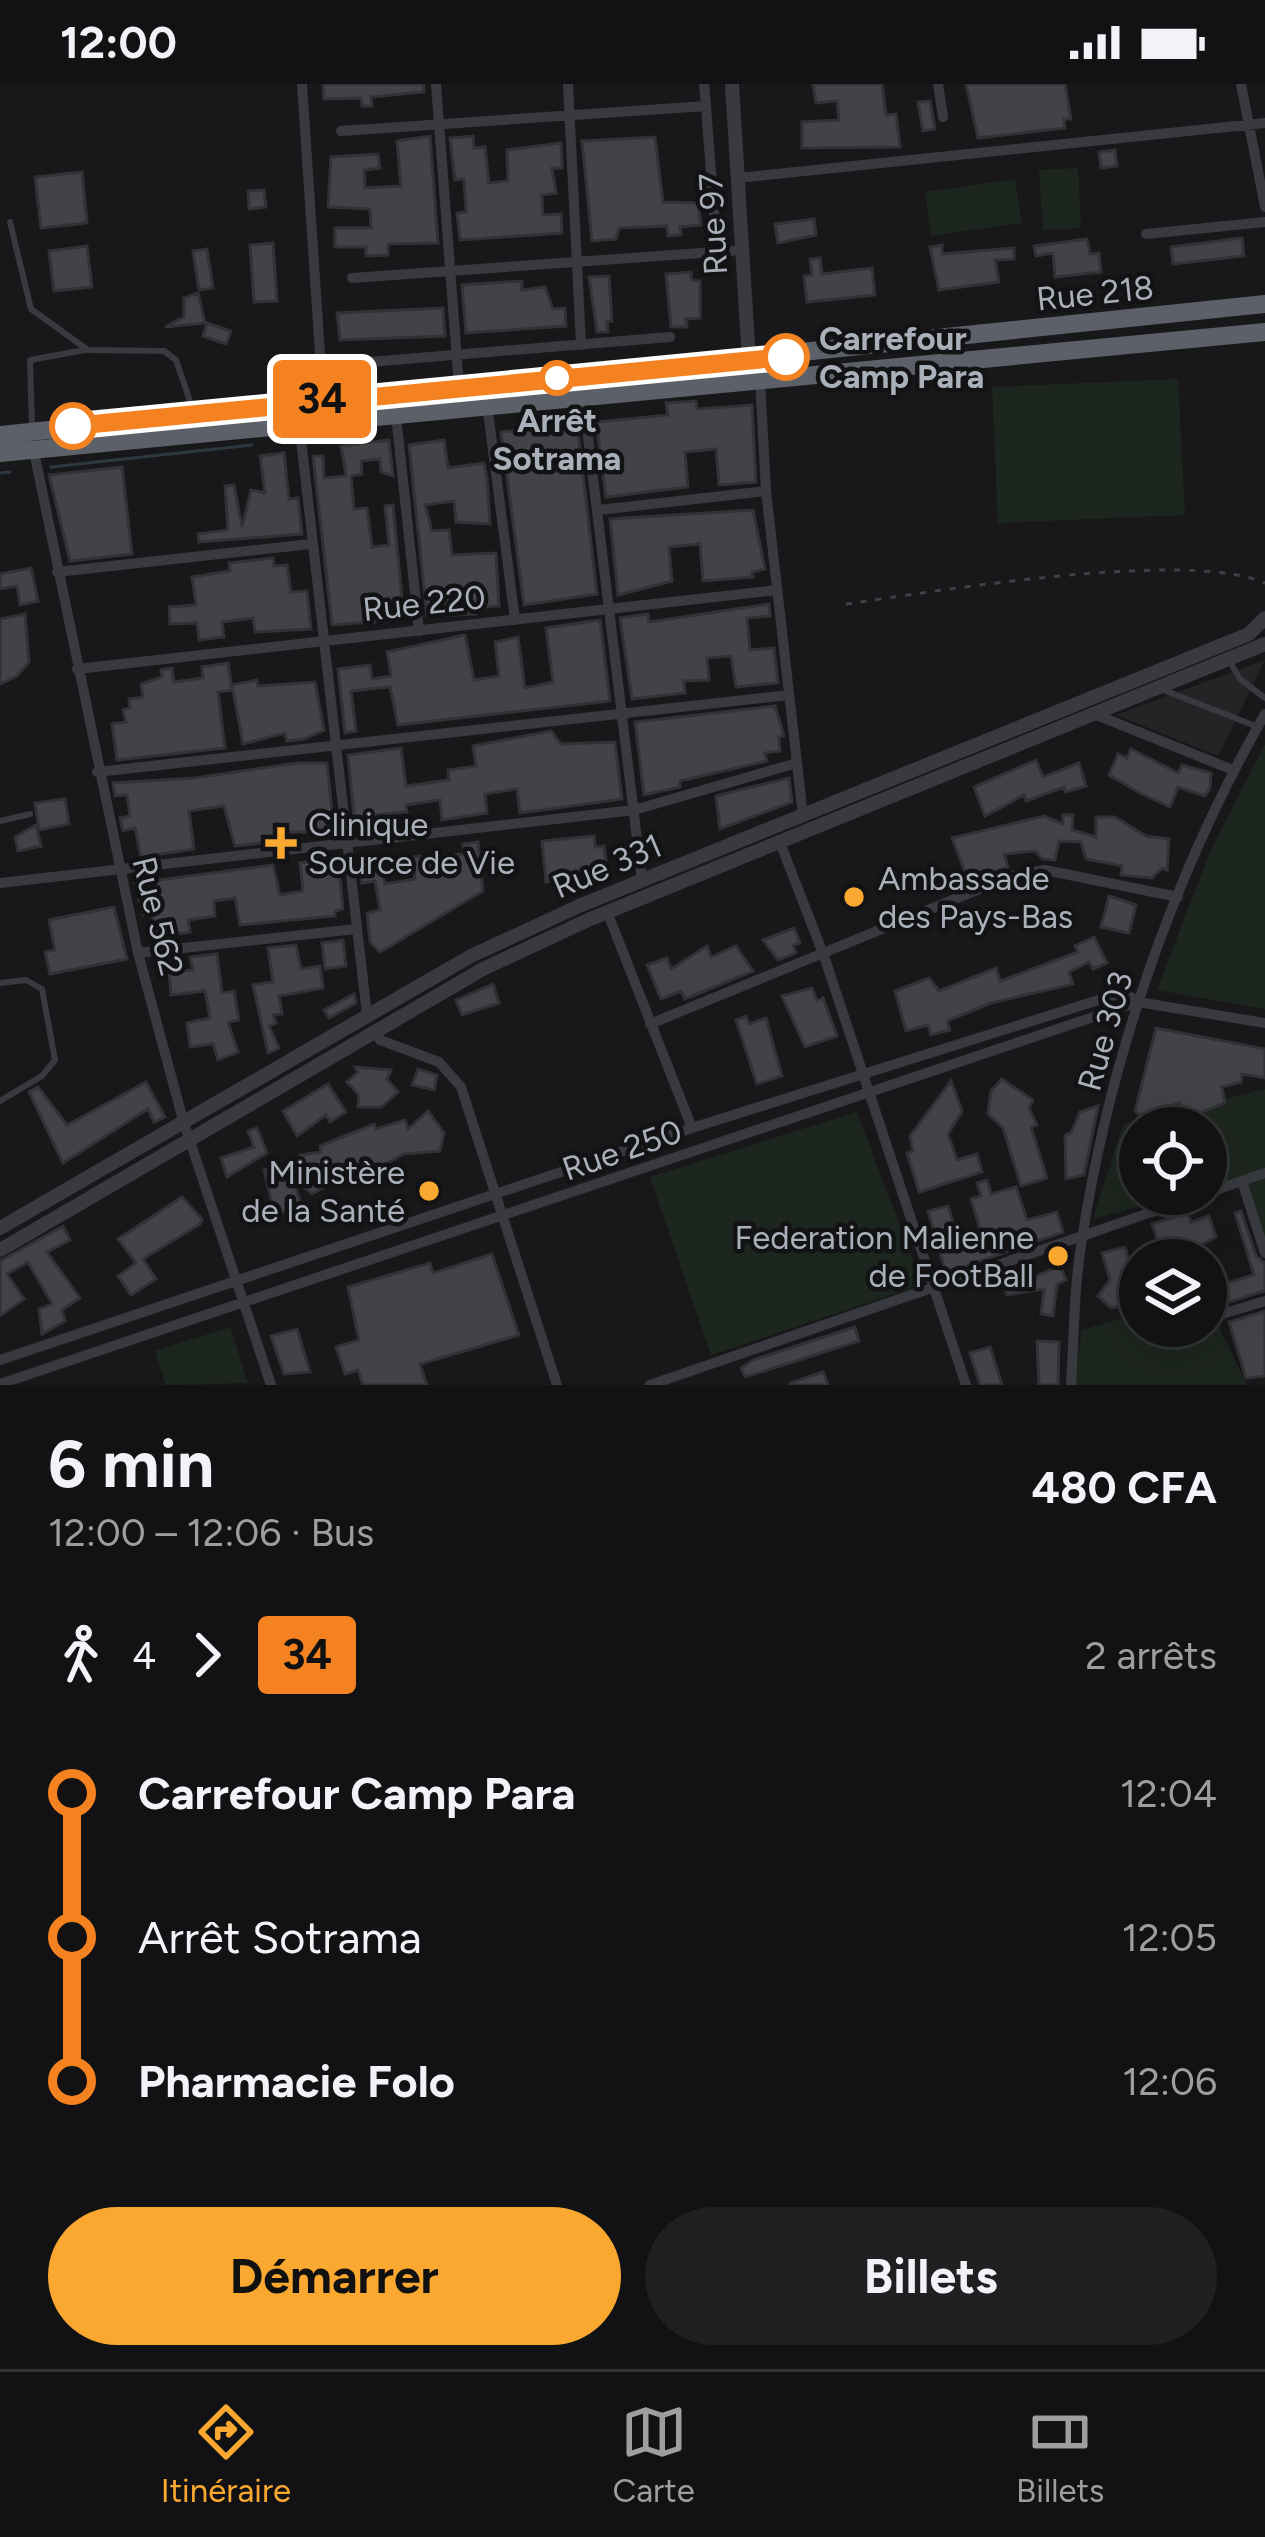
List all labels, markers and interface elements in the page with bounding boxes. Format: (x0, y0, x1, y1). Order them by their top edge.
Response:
text: 12:00 (60, 15, 177, 69)
street label: Rue 97 (691, 172, 735, 276)
street label: Rue 218 (1034, 267, 1156, 319)
place label: Carrefour Camp Para (819, 319, 984, 396)
marker: Carrefour Camp Para (764, 335, 808, 379)
line badge: 34 (268, 360, 376, 438)
marker: Arrêt Sotrama (541, 362, 573, 394)
text: 34 (297, 373, 347, 424)
place label: Arrêt Sotrama (493, 401, 621, 478)
unlabelled marker (51, 404, 95, 448)
street label: Rue 220 (361, 577, 487, 629)
place label: Clinique Source de Vie (308, 805, 515, 882)
street label: Rue 331 (547, 826, 667, 906)
marker: Clinique Source de Vie (265, 827, 297, 859)
street label: Rue 562 (124, 852, 192, 980)
place label: Ambassade des Pays-Bas (878, 859, 1073, 936)
marker: Ambassade des Pays-Bas (841, 884, 867, 910)
street label: Rue 303 (1069, 967, 1141, 1095)
map controls (1119, 1107, 1227, 1347)
button: locate (1119, 1107, 1227, 1215)
street label: Rue 250 (557, 1111, 687, 1189)
place label: Ministère de la Santé (241, 1153, 405, 1230)
marker: Ministère de la Santé (416, 1178, 442, 1204)
place label: Federation Malienne de FootBall (735, 1218, 1034, 1295)
button: layers (1119, 1239, 1227, 1347)
marker: Federation Malienne de FootBall (1045, 1243, 1071, 1269)
text: 6 min (48, 1424, 214, 1504)
text: 480 CFA (1031, 1460, 1217, 1514)
text: 12:00 – 12:06 · Bus (48, 1509, 374, 1556)
icon: walk (48, 1622, 114, 1688)
icon: forward (174, 1622, 240, 1688)
text: 34 (282, 1629, 332, 1680)
text: 4 (132, 1632, 156, 1679)
text: 2 arrêts (1085, 1632, 1217, 1679)
text: Carrefour Camp Para (138, 1766, 576, 1820)
text: 12:04 (1120, 1770, 1217, 1817)
text: Arrêt Sotrama (138, 1910, 422, 1964)
text: 12:05 (1122, 1914, 1217, 1961)
text: Pharmacie Folo (138, 2054, 455, 2108)
text: 12:06 (1122, 2058, 1217, 2105)
button: Démarrer (48, 2207, 621, 2345)
button: Billets (645, 2207, 1217, 2345)
tab: Itinéraire (161, 2399, 291, 2510)
tab: Carte (612, 2399, 695, 2510)
tab: Billets (1016, 2399, 1104, 2510)

